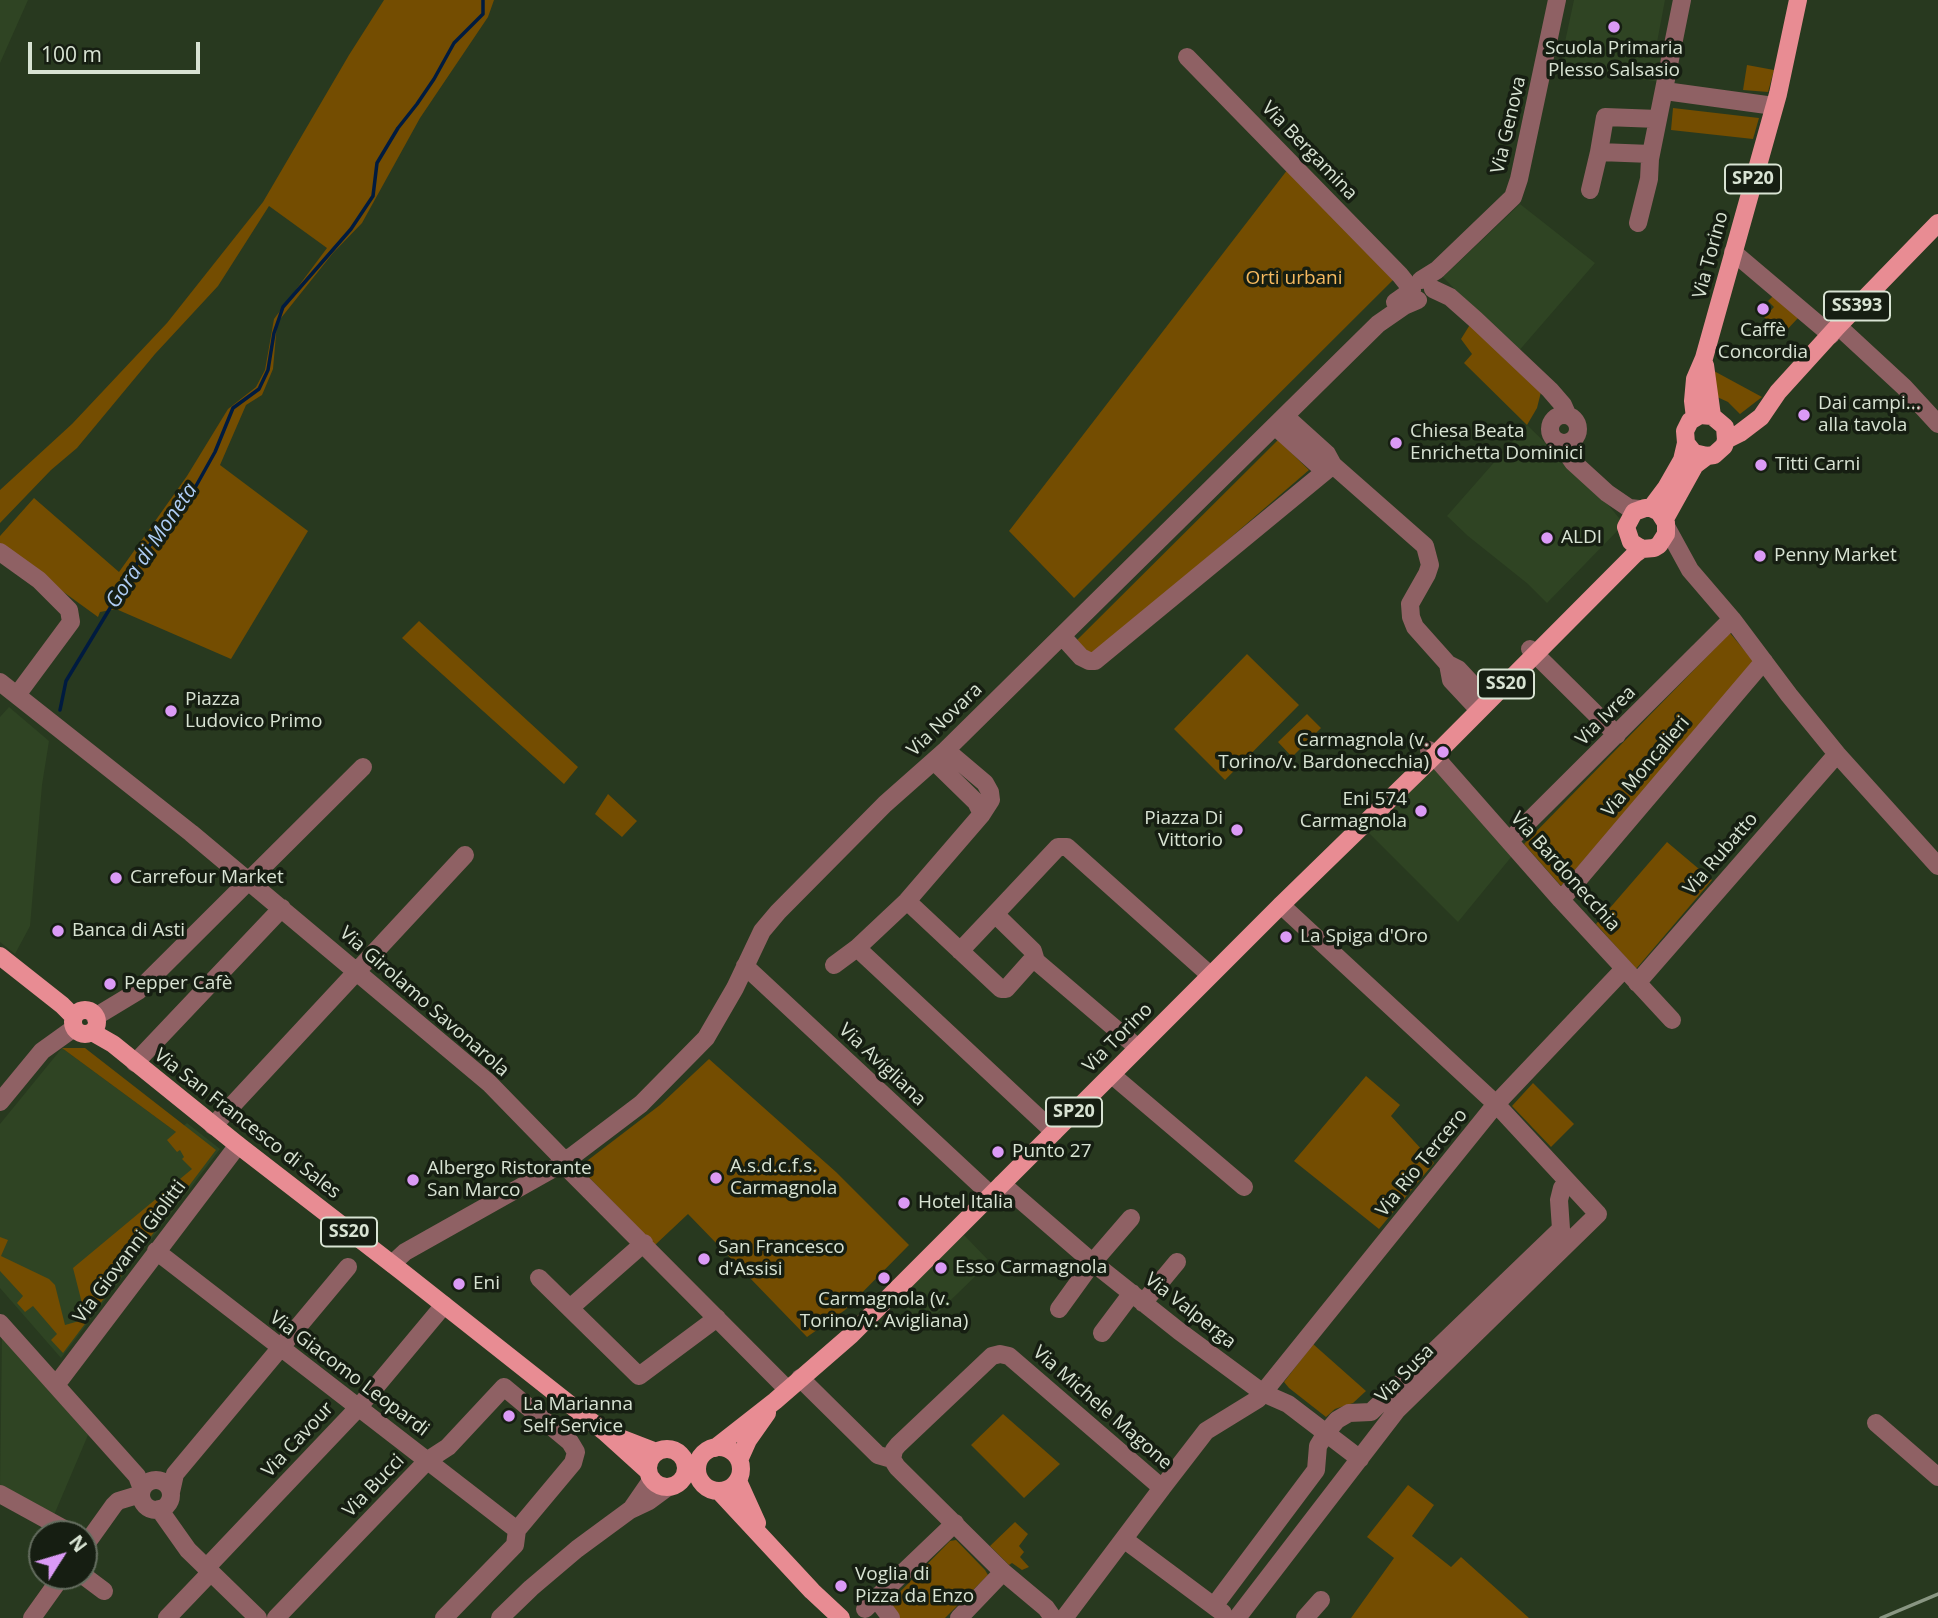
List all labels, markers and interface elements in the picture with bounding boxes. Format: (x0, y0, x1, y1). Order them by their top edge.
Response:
marker: Scuola Primaria Plesso Salsasio (1606, 19, 1622, 35)
scale bar (32, 28, 203, 72)
place label: Scuola Primaria Plesso Salsasio (1545, 38, 1683, 82)
text: 100 m (41, 40, 102, 68)
street label: Via Genova (1487, 74, 1531, 176)
street label: Via Bergamina (1256, 97, 1362, 205)
road number: SP20 (1725, 164, 1781, 194)
street label: Via Torino (1688, 209, 1734, 301)
park label: Orti urbani (1245, 268, 1343, 290)
road number: SS393 (1824, 292, 1890, 320)
marker: Caffè Concordia (1755, 301, 1771, 317)
place label: Caffè Concordia (1718, 320, 1808, 364)
place label: Dai campi... alla tavola (1818, 393, 1921, 437)
marker: Dai campi... alla tavola (1796, 407, 1812, 423)
place label: Chiesa Beata Enrichetta Dominici (1410, 421, 1583, 465)
marker: Chiesa Beata Enrichetta Dominici (1388, 435, 1404, 451)
place label: Titti Carni (1775, 454, 1860, 476)
marker: Titti Carni (1753, 457, 1769, 473)
water label: Gora di Moneta (101, 479, 203, 613)
place label: ALDI (1561, 527, 1602, 549)
marker: ALDI (1539, 530, 1555, 546)
place label: Penny Market (1774, 545, 1897, 567)
marker: Penny Market (1752, 548, 1768, 564)
road number: SS20 (1478, 670, 1534, 698)
street label: Via Novara (903, 679, 987, 761)
street label: Via Ivrea (1571, 681, 1641, 751)
place label: Piazza Ludovico Primo (185, 689, 322, 733)
marker: Piazza Ludovico Primo (163, 703, 179, 719)
street label: Via Moncalieri (1597, 712, 1695, 822)
place label: Carmagnola (v. Torino/v. Bardonecchia) (1218, 730, 1429, 774)
marker: Carmagnola (v. Torino/v. Bardonecchia) (1435, 744, 1451, 760)
place label: Eni 574 Carmagnola (1300, 789, 1407, 833)
marker: Eni 574 Carmagnola (1413, 803, 1429, 819)
place label: Piazza Di Vittorio (1144, 808, 1223, 852)
street label: Via Bardonecchia (1505, 808, 1625, 936)
street label: Via Rubatto (1679, 808, 1763, 900)
marker: Piazza Di Vittorio (1229, 822, 1245, 838)
place label: Carrefour Market (130, 867, 284, 889)
marker: Carrefour Market (108, 870, 124, 886)
place label: Banca di Asti (72, 920, 185, 942)
street label: Via Girolamo Savonarola (334, 922, 514, 1082)
marker: Banca di Asti (50, 923, 66, 939)
place label: La Spiga d'Oro (1300, 926, 1428, 948)
marker: La Spiga d'Oro (1278, 929, 1294, 945)
place label: Pepper Cafè (124, 973, 232, 995)
marker: Pepper Cafè (102, 976, 118, 992)
street label: Via Torino (1078, 998, 1158, 1078)
street label: Via Avigliana (834, 1019, 930, 1111)
street label: Via San Francesco di Sales (149, 1044, 345, 1204)
road number: SP20 (1046, 1098, 1102, 1126)
street label: Via Rio Tercero (1371, 1104, 1473, 1222)
place label: Punto 27 (1012, 1141, 1092, 1163)
marker: Punto 27 (990, 1144, 1006, 1160)
place label: A.s.d.c.f.s. Carmagnola (730, 1156, 837, 1200)
place label: Albergo Ristorante San Marco (427, 1158, 592, 1202)
marker: A.s.d.c.f.s. Carmagnola (708, 1170, 724, 1186)
marker: Albergo Ristorante San Marco (405, 1172, 421, 1188)
street label: Via Giovanni Giolitti (69, 1176, 191, 1328)
place label: Hotel Italia (918, 1192, 1013, 1214)
marker: Hotel Italia (896, 1195, 912, 1211)
road number: SS20 (321, 1218, 377, 1246)
place label: San Francesco d'Assisi (718, 1237, 845, 1281)
marker: San Francesco d'Assisi (696, 1251, 712, 1267)
place label: Esso Carmagnola (955, 1257, 1107, 1279)
marker: Esso Carmagnola (933, 1260, 949, 1276)
street label: Via Valperga (1140, 1268, 1240, 1354)
marker: Carmagnola (v. Torino/v. Avigliana) (876, 1270, 892, 1286)
place label: Eni (473, 1273, 500, 1295)
marker: Eni (451, 1276, 467, 1292)
place label: Carmagnola (v. Torino/v. Avigliana) (800, 1289, 968, 1333)
street label: Via Giacomo Leopardi (265, 1307, 433, 1441)
street label: Via Susa (1371, 1340, 1439, 1408)
street label: Via Michele Magone (1028, 1341, 1176, 1475)
place label: La Marianna Self Service (523, 1394, 633, 1438)
street label: Via Cavour (257, 1398, 339, 1482)
marker: La Marianna Self Service (501, 1408, 517, 1424)
street label: Via Bucci (339, 1450, 409, 1522)
north arrow (28, 1520, 98, 1590)
text: N (63, 1530, 93, 1558)
place label: Voglia di Pizza da Enzo (855, 1564, 974, 1608)
marker: Voglia di Pizza da Enzo (833, 1578, 849, 1594)

